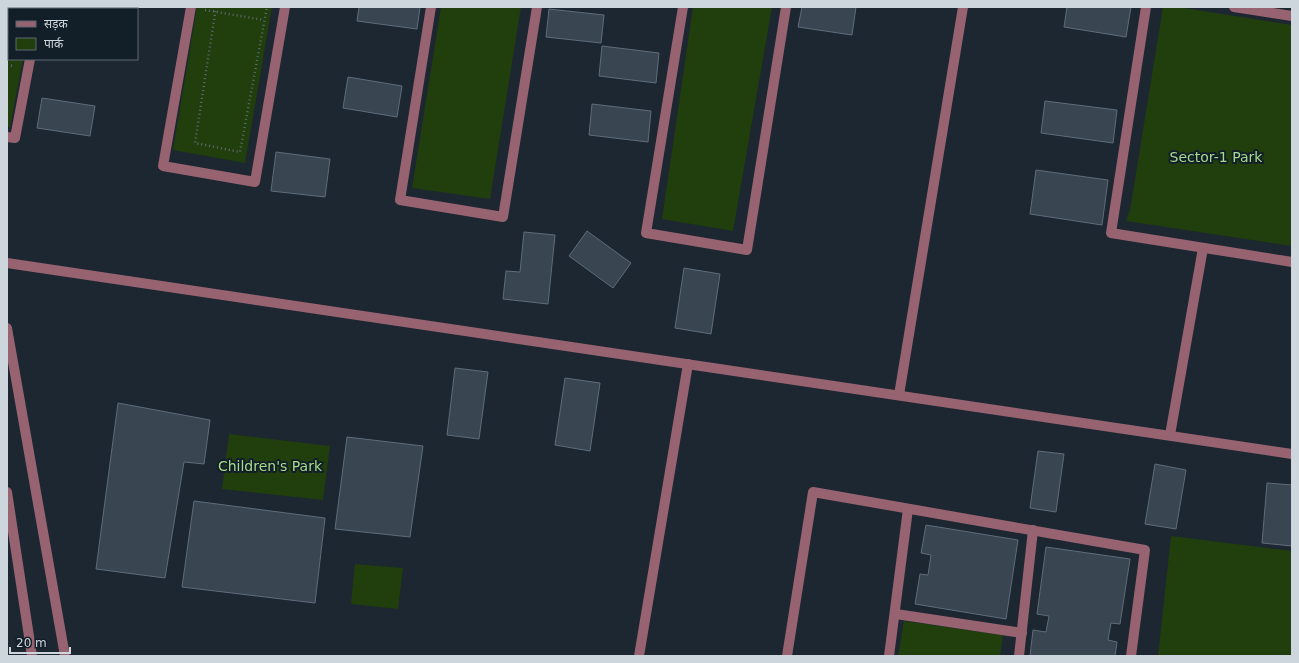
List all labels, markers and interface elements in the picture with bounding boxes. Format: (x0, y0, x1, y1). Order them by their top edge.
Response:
legend (8, 8, 138, 60)
text: सड़क (44, 17, 69, 31)
text: पार्क (44, 37, 64, 51)
park label: Sector-1 Park (1170, 149, 1263, 165)
park label: Children's Park (218, 458, 323, 474)
scale bar (10, 629, 70, 655)
text: 20 m (16, 636, 47, 650)

